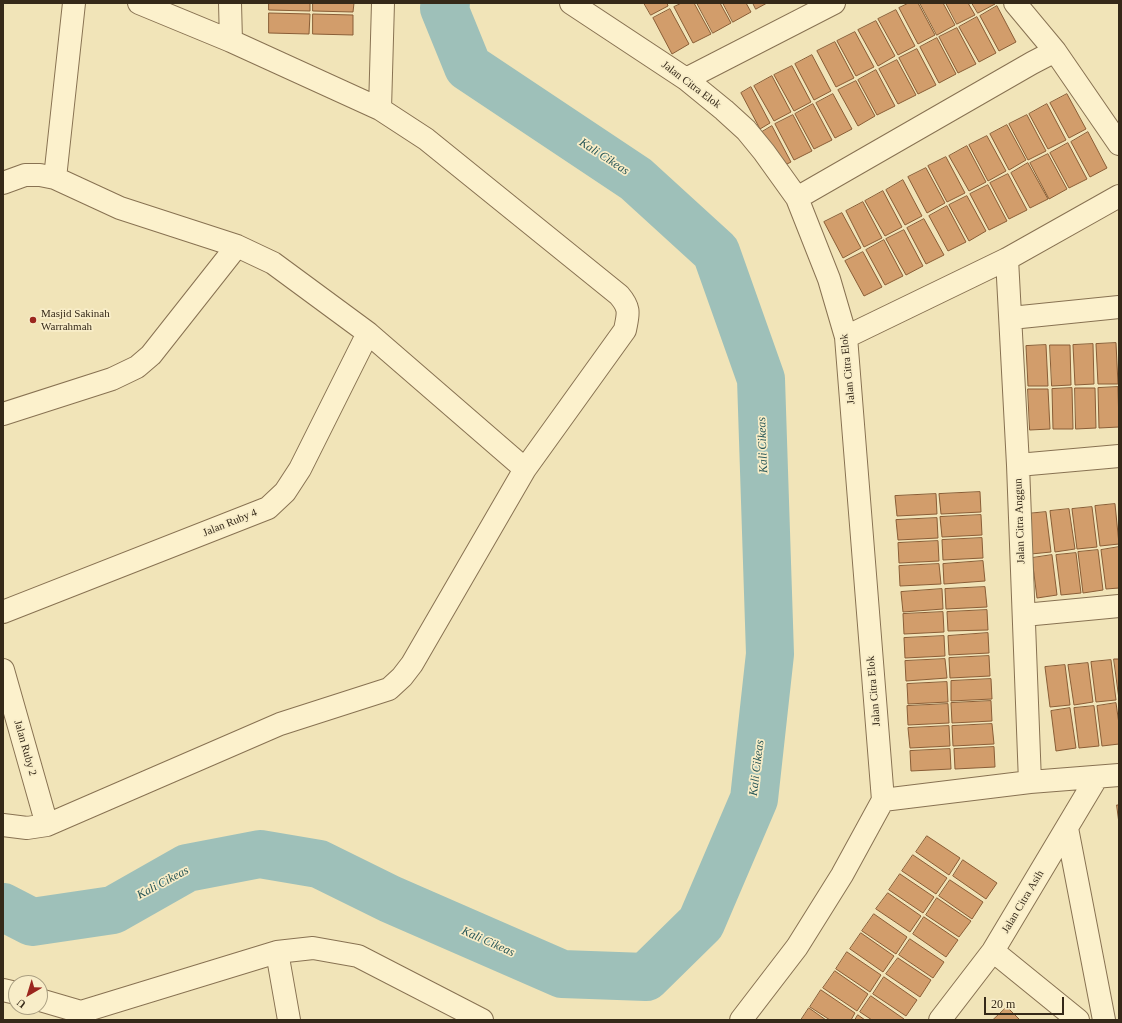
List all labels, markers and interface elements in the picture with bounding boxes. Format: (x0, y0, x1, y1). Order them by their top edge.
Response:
street label: Jalan Citra Elok (659, 58, 723, 112)
water label: Kali Cikeas (576, 136, 632, 178)
place label: Masjid Sakinah Warrahmah (41, 307, 110, 333)
marker: Masjid Sakinah Warrahmah (28, 315, 38, 325)
street label: Jalan Citra Elok (838, 333, 858, 405)
water label: Kali Cikeas (755, 417, 771, 473)
street label: Jalan Citra Anggun (1012, 478, 1028, 564)
street label: Jalan Ruby 4 (201, 506, 259, 540)
street label: Jalan Citra Elok (864, 655, 884, 727)
street label: Jalan Ruby 2 (11, 719, 39, 777)
water label: Kali Cikeas (746, 739, 768, 797)
water label: Kali Cikeas (135, 863, 191, 903)
street label: Jalan Citra Asih (999, 868, 1047, 936)
water label: Kali Cikeas (459, 924, 517, 960)
north arrow (8, 975, 48, 1015)
scale bar (986, 989, 1066, 1015)
text: U (14, 996, 28, 1011)
text: 20 m (991, 997, 1015, 1011)

